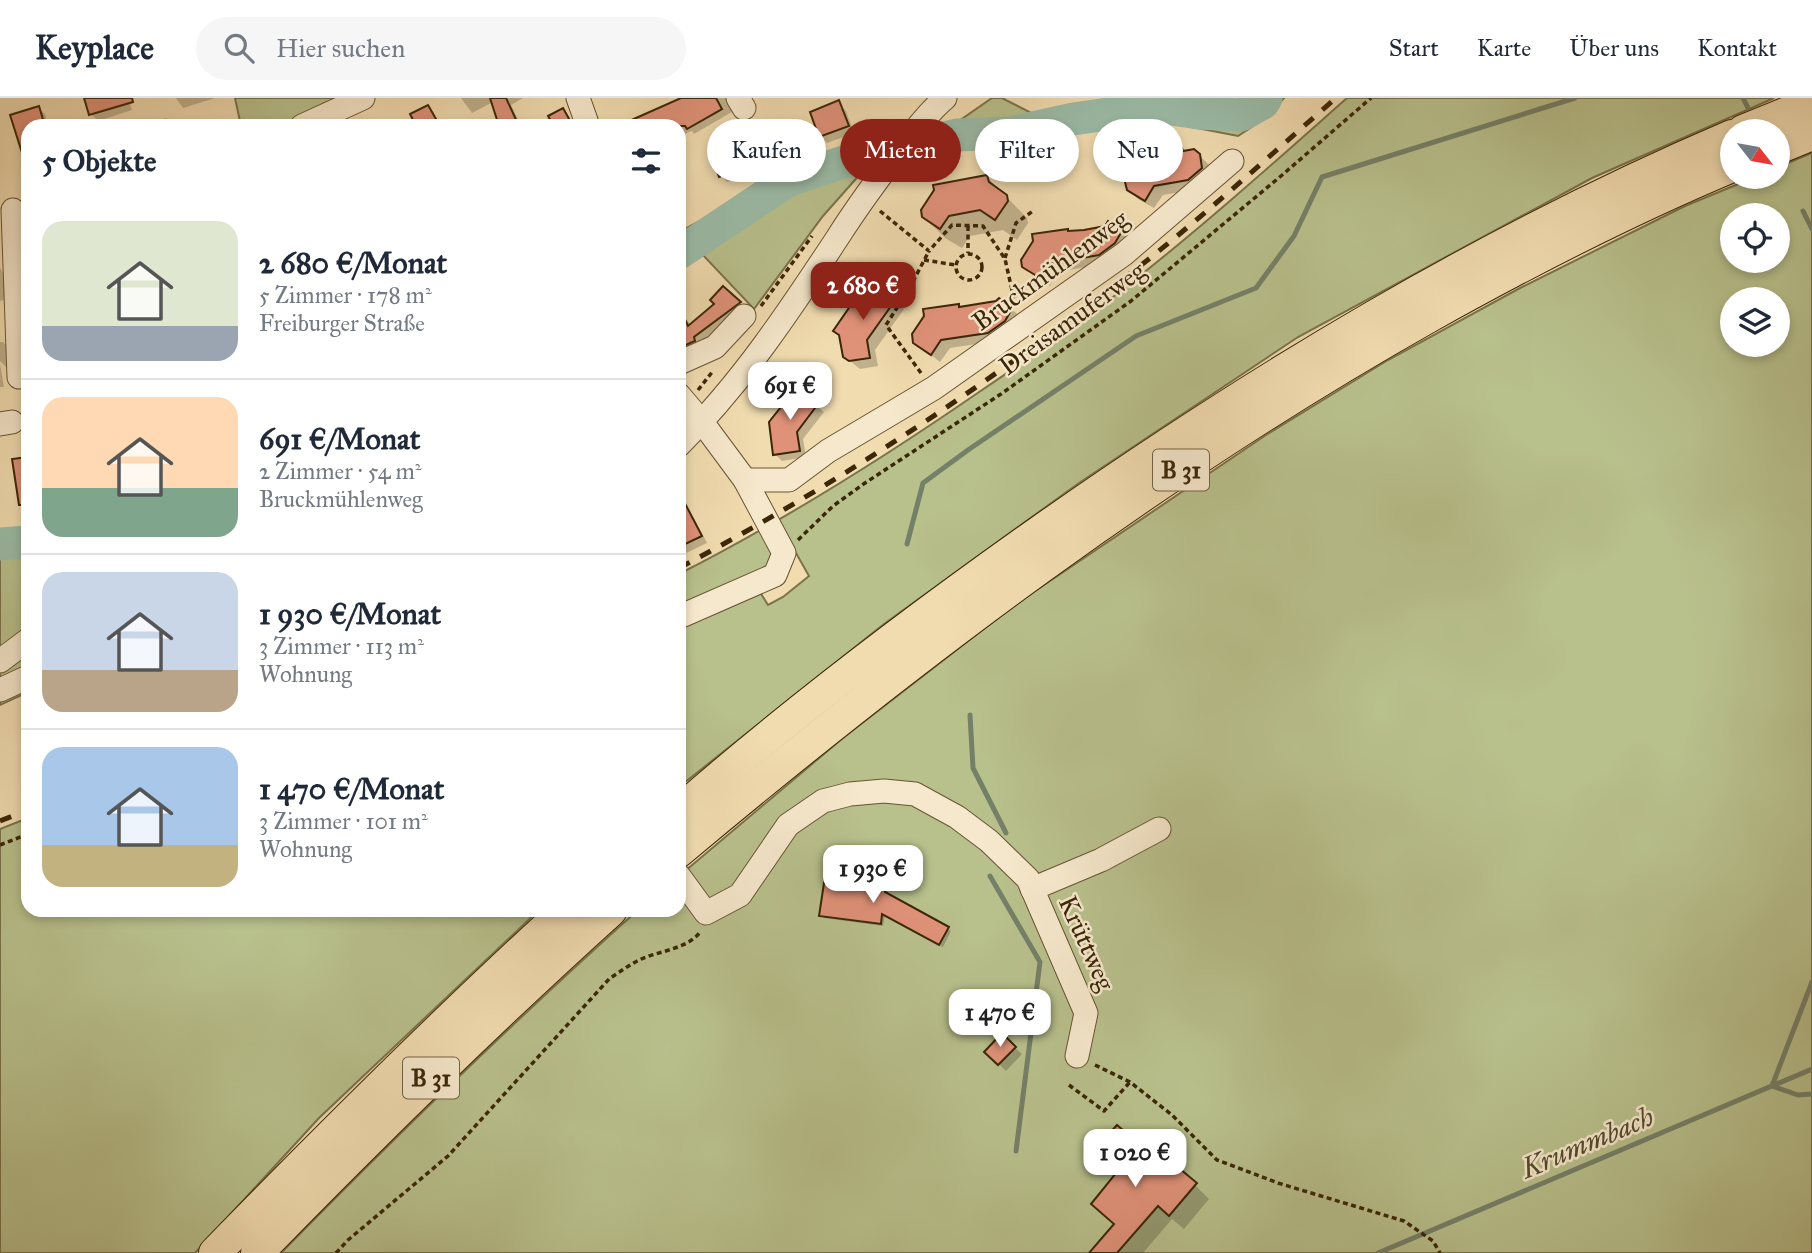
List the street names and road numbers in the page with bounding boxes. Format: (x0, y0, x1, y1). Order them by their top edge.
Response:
street label: Bruckmühlenweg (966, 202, 1135, 337)
street label: Dreisamuferweg (993, 254, 1152, 382)
road number: B 31 (1153, 450, 1209, 491)
street label: Krüttweg (1052, 891, 1122, 996)
road number: B 31 (403, 1058, 459, 1098)

